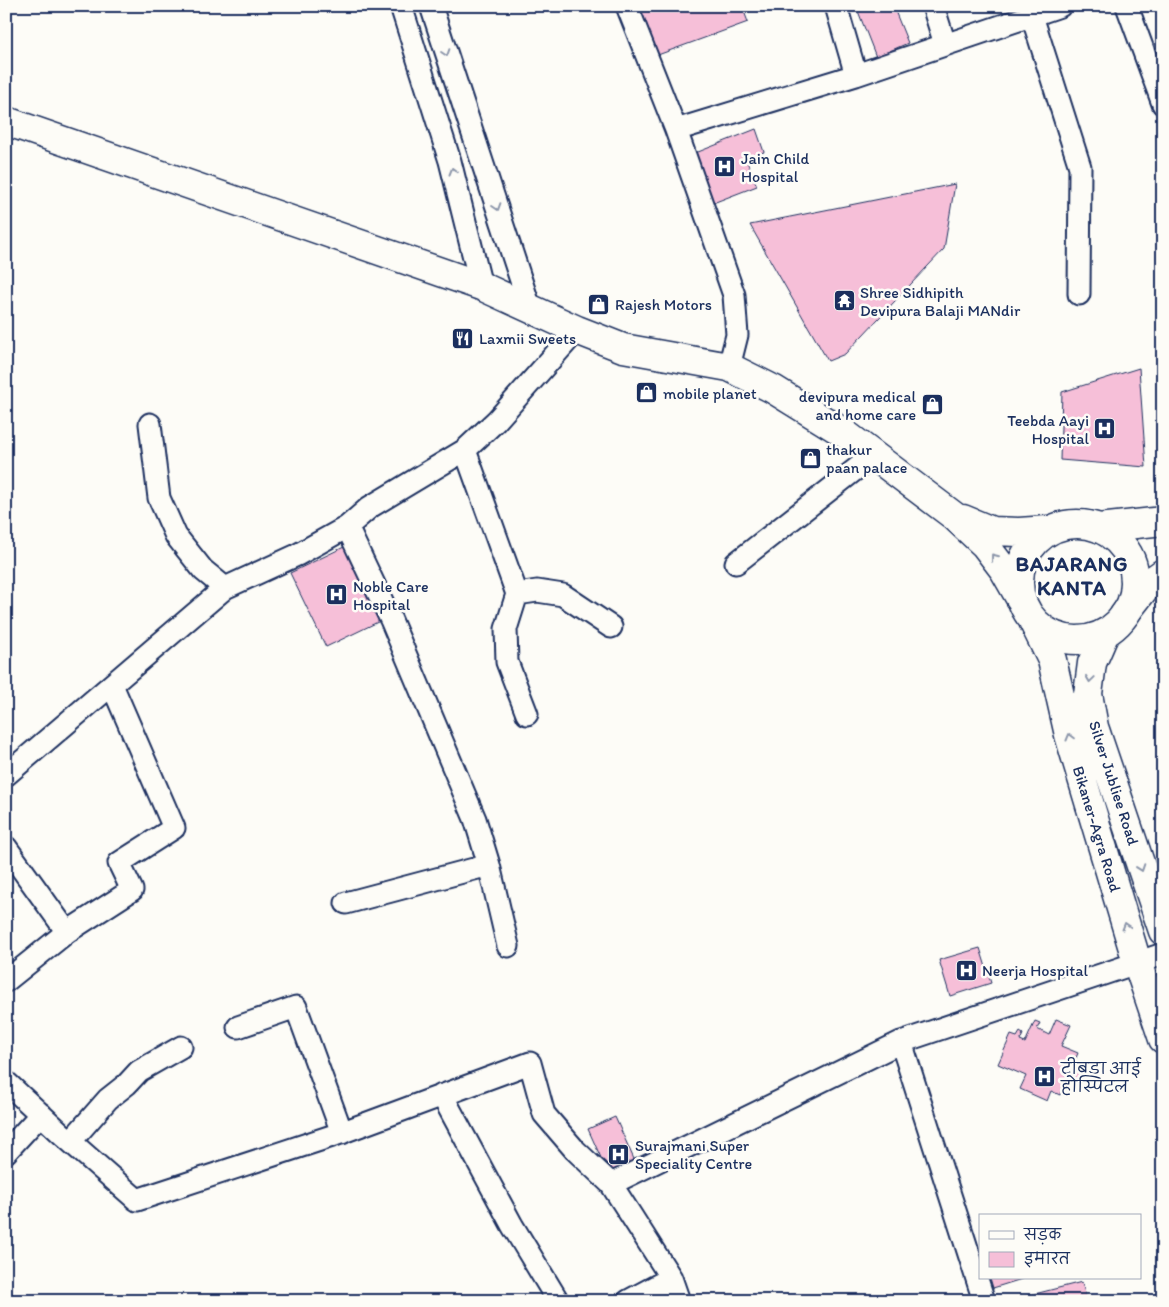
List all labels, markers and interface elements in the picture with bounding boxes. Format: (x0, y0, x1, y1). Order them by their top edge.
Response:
one-way arrow (440, 48, 450, 56)
place label: Jain Child Hospital (741, 149, 810, 186)
hospital icon: Jain Child Hospital (713, 155, 737, 179)
one-way arrow (449, 167, 459, 175)
one-way arrow (491, 202, 501, 211)
place label: Shree Sidhipith Devipura Balaji MANdir (860, 283, 1021, 320)
temple icon: Shree Sidhipith Devipura Balaji MANdir (832, 289, 856, 313)
shop icon: Rajesh Motors (587, 292, 611, 316)
place label: Rajesh Motors (615, 295, 712, 314)
restaurant icon: Laxmii Sweets (451, 326, 475, 350)
place label: Laxmii Sweets (479, 329, 576, 348)
shop icon: mobile planet (635, 381, 659, 405)
place label: mobile planet (663, 384, 757, 403)
place label: devipura medical and home care (799, 387, 916, 424)
shop icon: devipura medical and home care (920, 393, 944, 417)
place label: Teebda Aayi Hospital (1007, 411, 1089, 448)
hospital icon: Teebda Aayi Hospital (1093, 417, 1117, 441)
place label: thakur paan palace (826, 440, 907, 477)
shop icon: thakur paan palace (798, 446, 822, 470)
district label: BAJARANG KANTA (1015, 551, 1129, 600)
one-way arrow (991, 553, 1000, 563)
place label: Noble Care Hospital (353, 577, 429, 614)
hospital icon: Noble Care Hospital (325, 583, 349, 607)
one-way arrow (1085, 675, 1096, 683)
street label: Silver Jubliee Road (1085, 718, 1143, 848)
one-way arrow (1065, 733, 1075, 741)
street label: Bikaner-Agra Road (1069, 764, 1125, 895)
one-way arrow (1136, 863, 1146, 871)
one-way arrow (1122, 922, 1132, 930)
hospital icon: Neerja Hospital (954, 958, 978, 982)
place label: Neerja Hospital (982, 961, 1089, 980)
place label: टीबड़ा आई होस्पिटल (1060, 1057, 1142, 1096)
hospital icon: टीबड़ा आई होस्पिटल (1033, 1065, 1057, 1089)
place label: Surajmani Super Speciality Centre (635, 1136, 753, 1173)
hospital icon: Surajmani Super Speciality Centre (607, 1142, 631, 1166)
legend (979, 1214, 1142, 1280)
text: सड़क (1023, 1226, 1062, 1245)
text: इमारत (1024, 1250, 1071, 1268)

